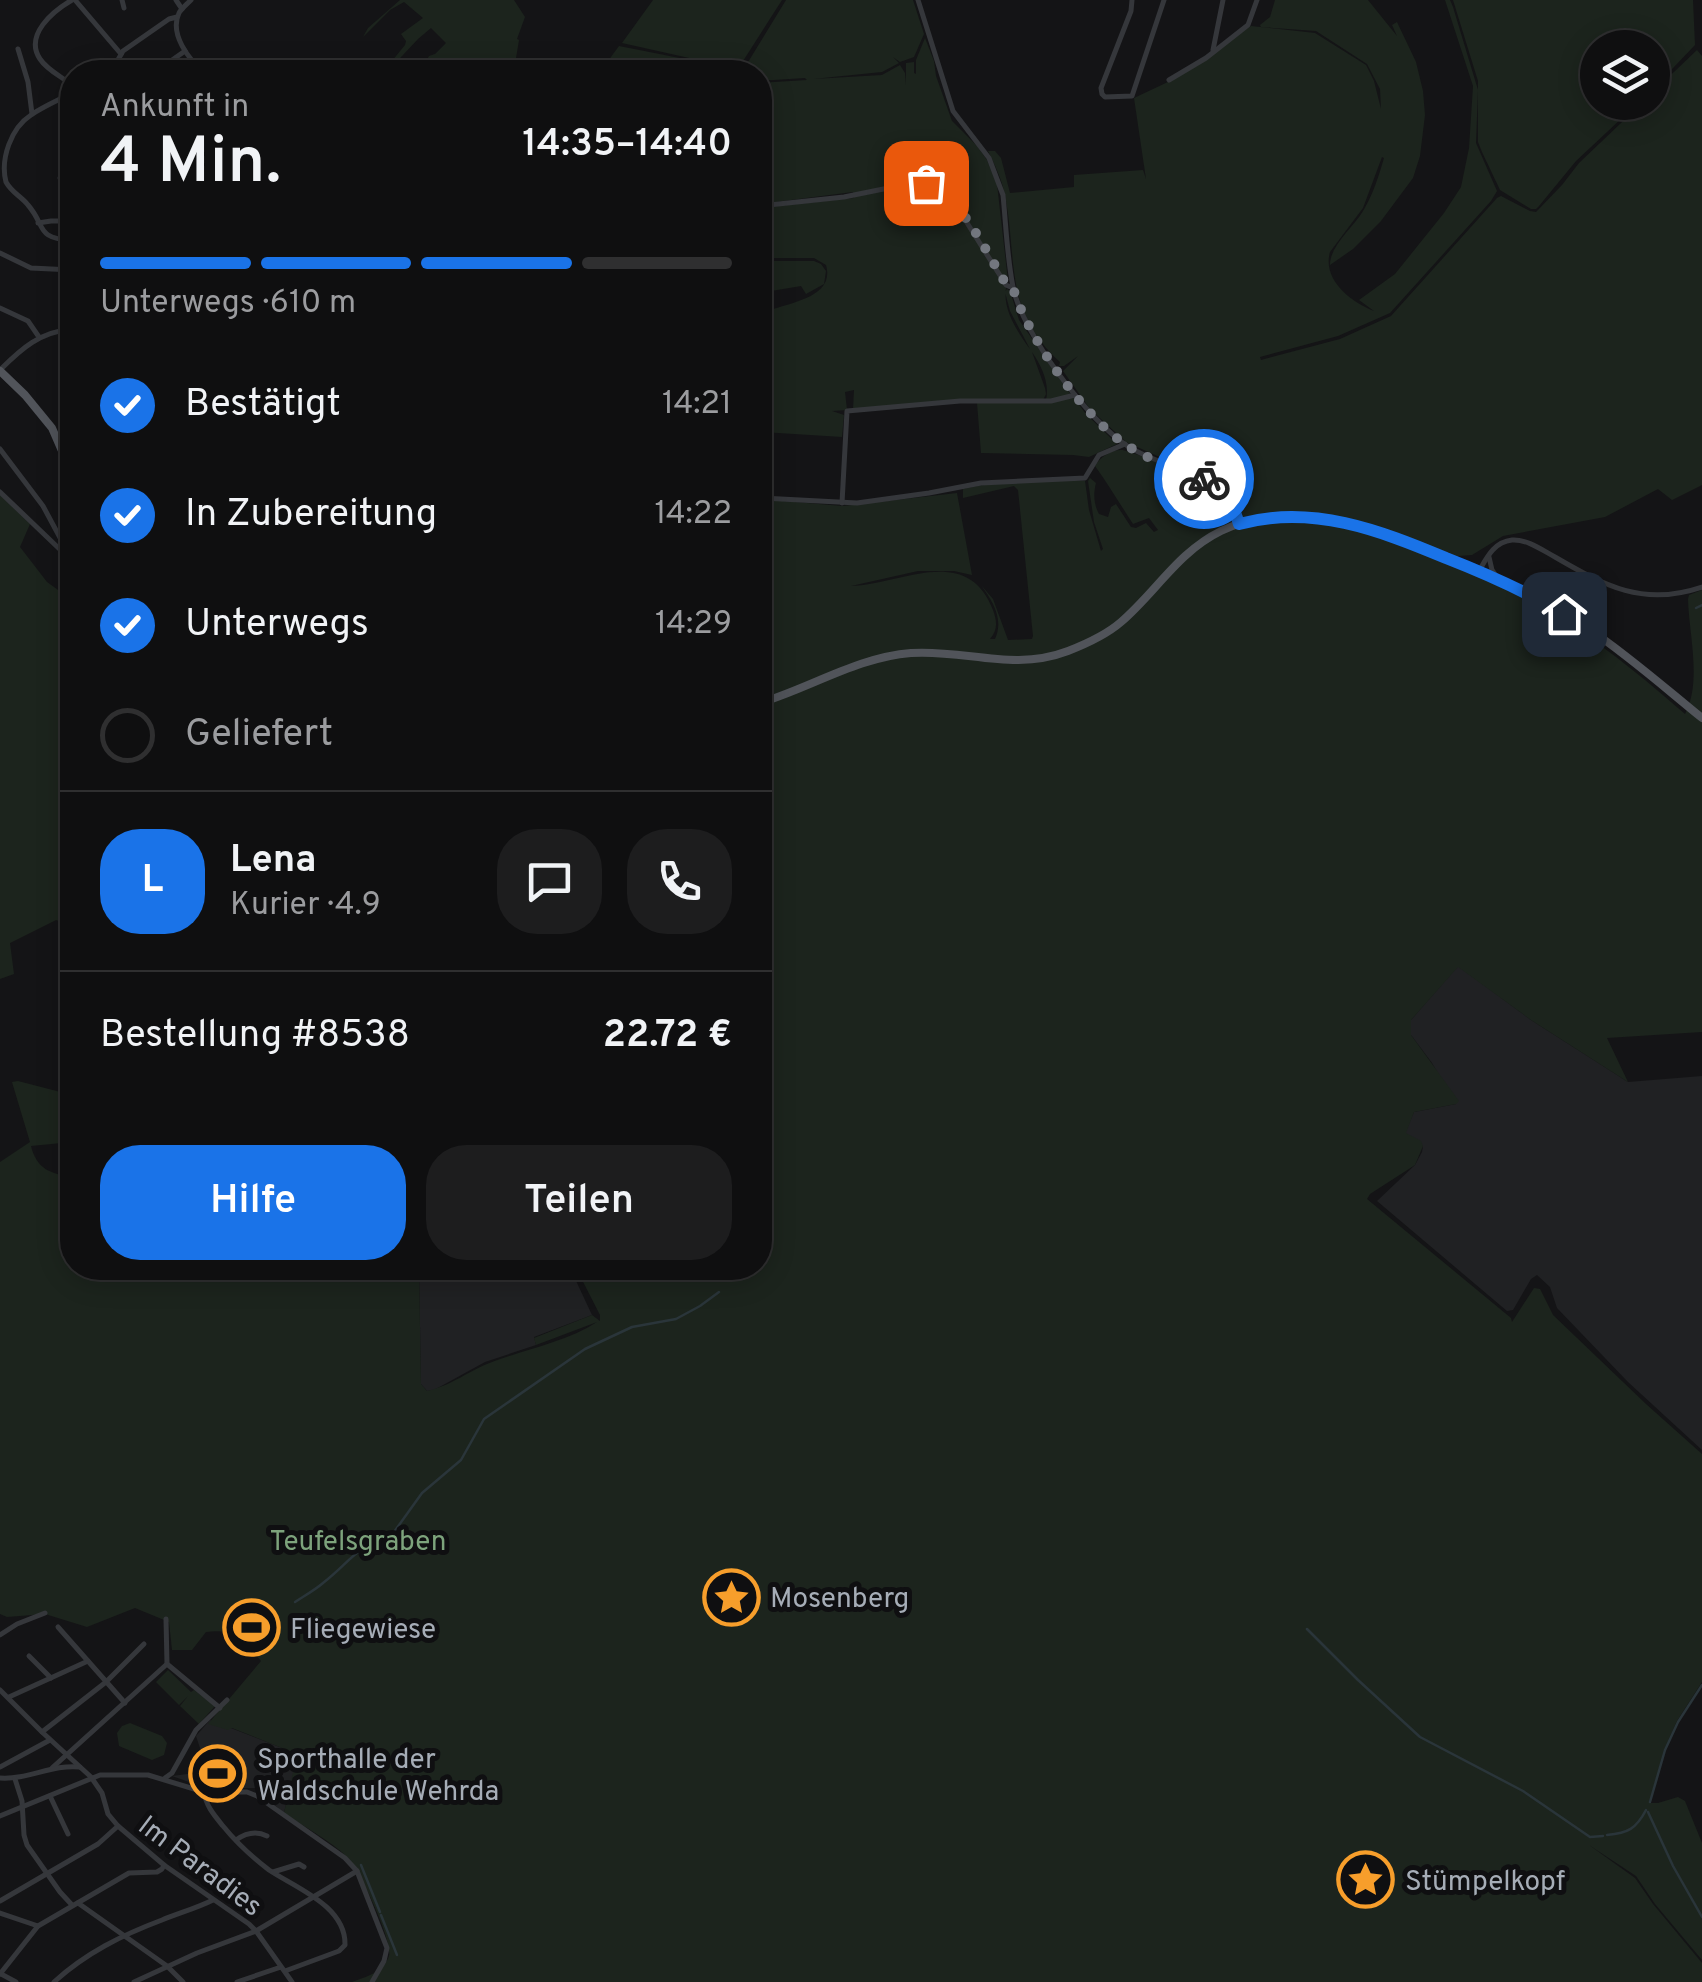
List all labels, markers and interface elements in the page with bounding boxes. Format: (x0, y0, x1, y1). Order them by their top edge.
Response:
map controls (1580, 30, 1670, 120)
button: layers (1580, 30, 1670, 120)
text: Ankunft in (100, 88, 249, 128)
text: 14:35–14:40 (522, 121, 732, 170)
text: 4 Min. (100, 124, 281, 206)
pin (884, 141, 969, 226)
icon: bag (899, 156, 954, 211)
text: Unterwegs · 610 m (100, 284, 356, 324)
icon: check (100, 378, 155, 433)
text: Bestätigt (185, 381, 341, 430)
text: 14:21 (662, 385, 732, 425)
courier (1154, 429, 1254, 529)
icon: bike (1177, 452, 1232, 507)
icon: check (100, 488, 155, 543)
text: In Zubereitung (185, 491, 437, 540)
text: 14:22 (654, 495, 732, 535)
pin (1522, 572, 1607, 657)
icon: home (1537, 587, 1592, 642)
icon: check (100, 598, 155, 653)
text: Unterwegs (185, 601, 369, 650)
text: 14:29 (655, 605, 732, 645)
text: Geliefert (185, 711, 333, 760)
button: chat (497, 829, 602, 934)
button: phone (627, 829, 732, 934)
text: Lena (230, 837, 317, 886)
text: L (142, 857, 163, 906)
text: Kurier · 4.9 (230, 886, 381, 926)
text: Bestellung #8538 (100, 1012, 410, 1061)
text: 22.72 € (603, 1012, 732, 1061)
button: Hilfe (100, 1145, 406, 1260)
button: Teilen (426, 1145, 732, 1260)
park label: Teufelsgraben (270, 1525, 446, 1561)
place icon: Mosenberg (701, 1567, 761, 1627)
place label: Mosenberg (770, 1582, 909, 1618)
sports icon: Fliegewiese (221, 1598, 281, 1658)
place label: Fliegewiese (290, 1613, 436, 1649)
place label: Sporthalle der Waldschule Wehrda (257, 1743, 499, 1811)
sports icon: Sporthalle der Waldschule Wehrda (188, 1744, 248, 1804)
street label: Im Paradies (130, 1809, 269, 1926)
place icon: Stümpelkopf (1336, 1850, 1396, 1910)
place label: Stümpelkopf (1405, 1865, 1565, 1901)

